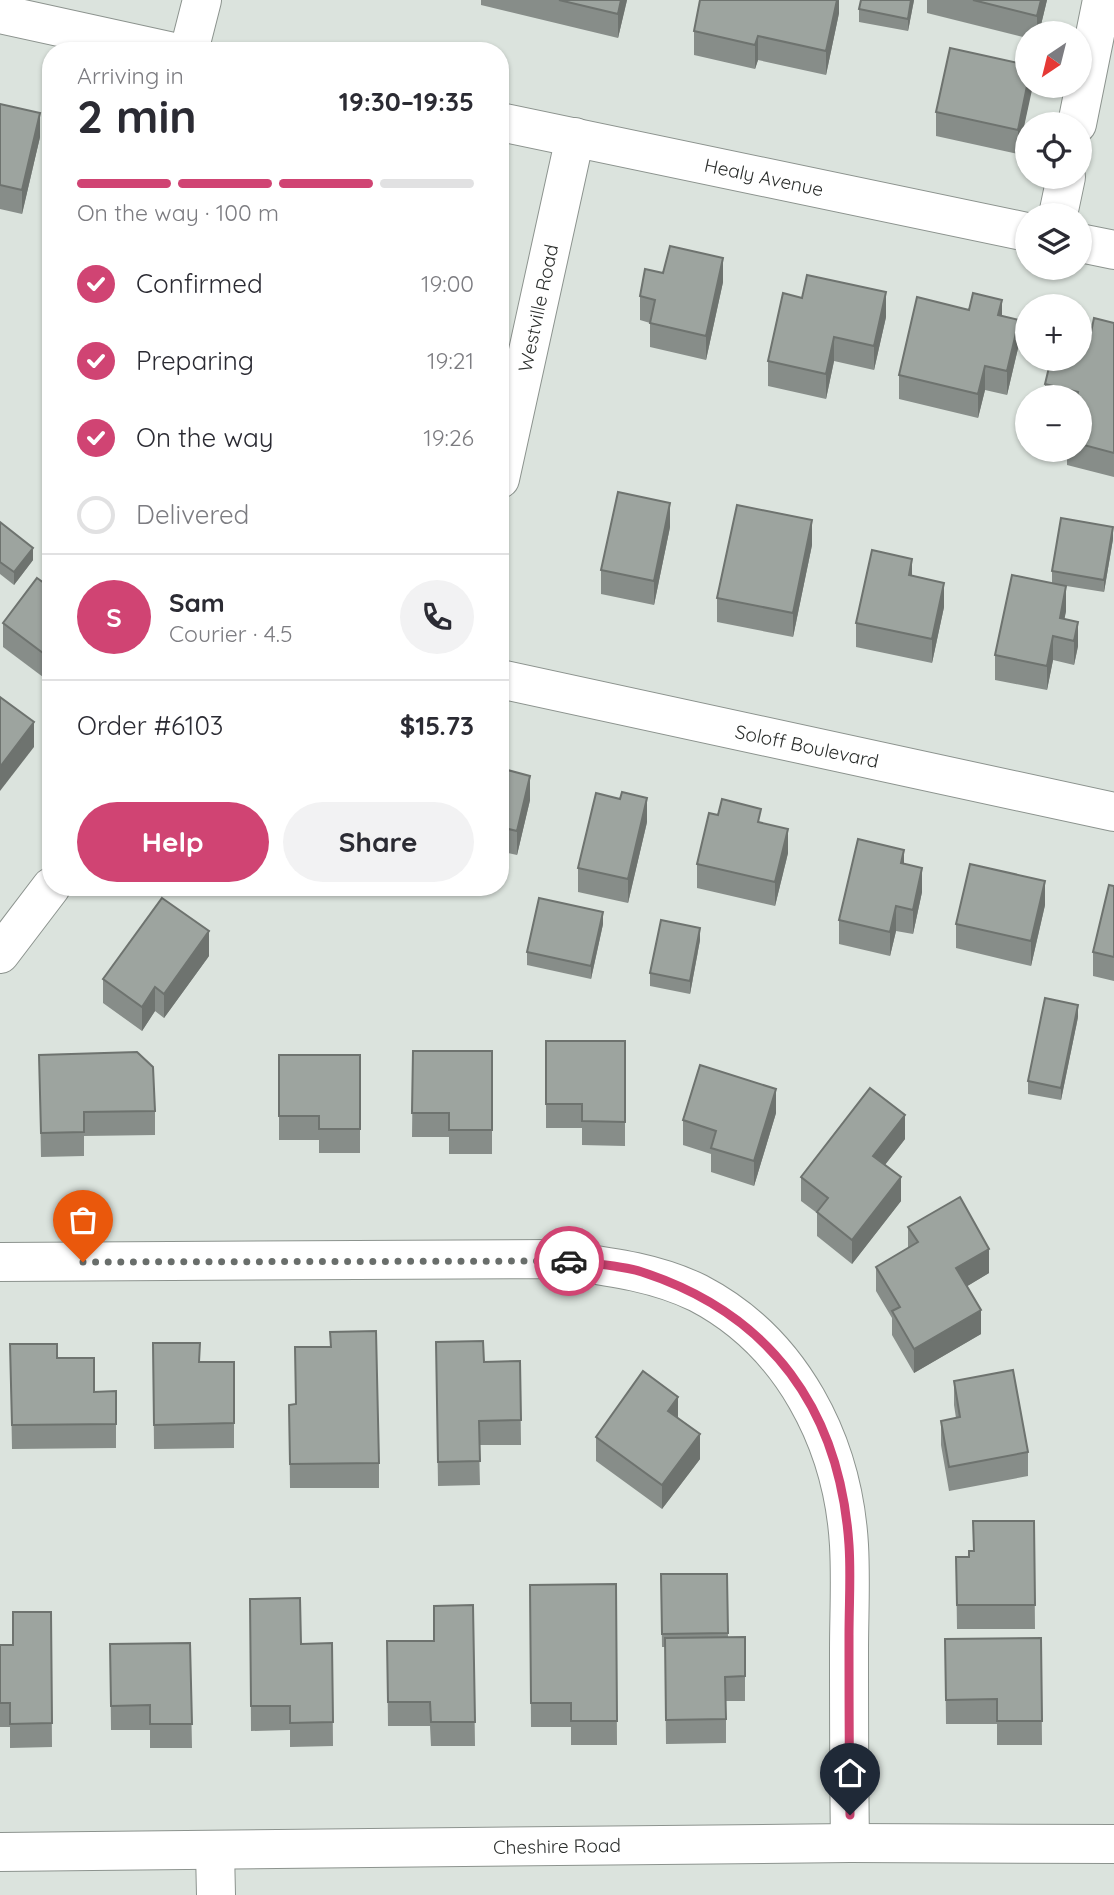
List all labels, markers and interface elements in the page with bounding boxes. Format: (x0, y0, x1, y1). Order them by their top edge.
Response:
north arrow (1015, 21, 1092, 98)
map controls (1015, 21, 1092, 462)
text: Arriving in (77, 61, 184, 90)
text: 19:30–19:35 (339, 85, 474, 118)
text: 2 min (77, 87, 197, 145)
button: locate (1015, 112, 1092, 189)
street label: Healy Avenue (702, 153, 826, 201)
text: On the way · 100 m (77, 198, 279, 227)
button: layers (1015, 203, 1092, 280)
street label: Westville Road (513, 242, 563, 374)
icon: check (77, 265, 115, 303)
text: Confirmed (136, 267, 263, 300)
text: 19:00 (421, 269, 474, 298)
button: + (1015, 294, 1092, 371)
icon: check (77, 342, 115, 380)
text: Preparing (136, 344, 254, 377)
text: 19:21 (427, 346, 474, 375)
button: − (1015, 385, 1092, 462)
icon: check (77, 419, 115, 457)
text: On the way (136, 421, 274, 454)
text: 19:26 (423, 423, 474, 452)
text: Delivered (136, 498, 249, 531)
button: phone (400, 580, 474, 654)
text: Sam (169, 586, 225, 619)
text: S (106, 601, 122, 634)
text: Courier · 4.5 (169, 619, 293, 648)
text: Order #6103 (77, 709, 223, 742)
text: $15.73 (400, 709, 474, 742)
street label: Soloff Boulevard (733, 719, 881, 773)
button: Help (77, 802, 269, 882)
button: Share (283, 802, 474, 882)
pin (53, 1190, 113, 1262)
icon: bag (64, 1201, 102, 1239)
courier (534, 1226, 604, 1296)
icon: car (550, 1242, 588, 1280)
pin (820, 1743, 880, 1815)
icon: home (831, 1754, 869, 1792)
street label: Cheshire Road (493, 1833, 621, 1859)

